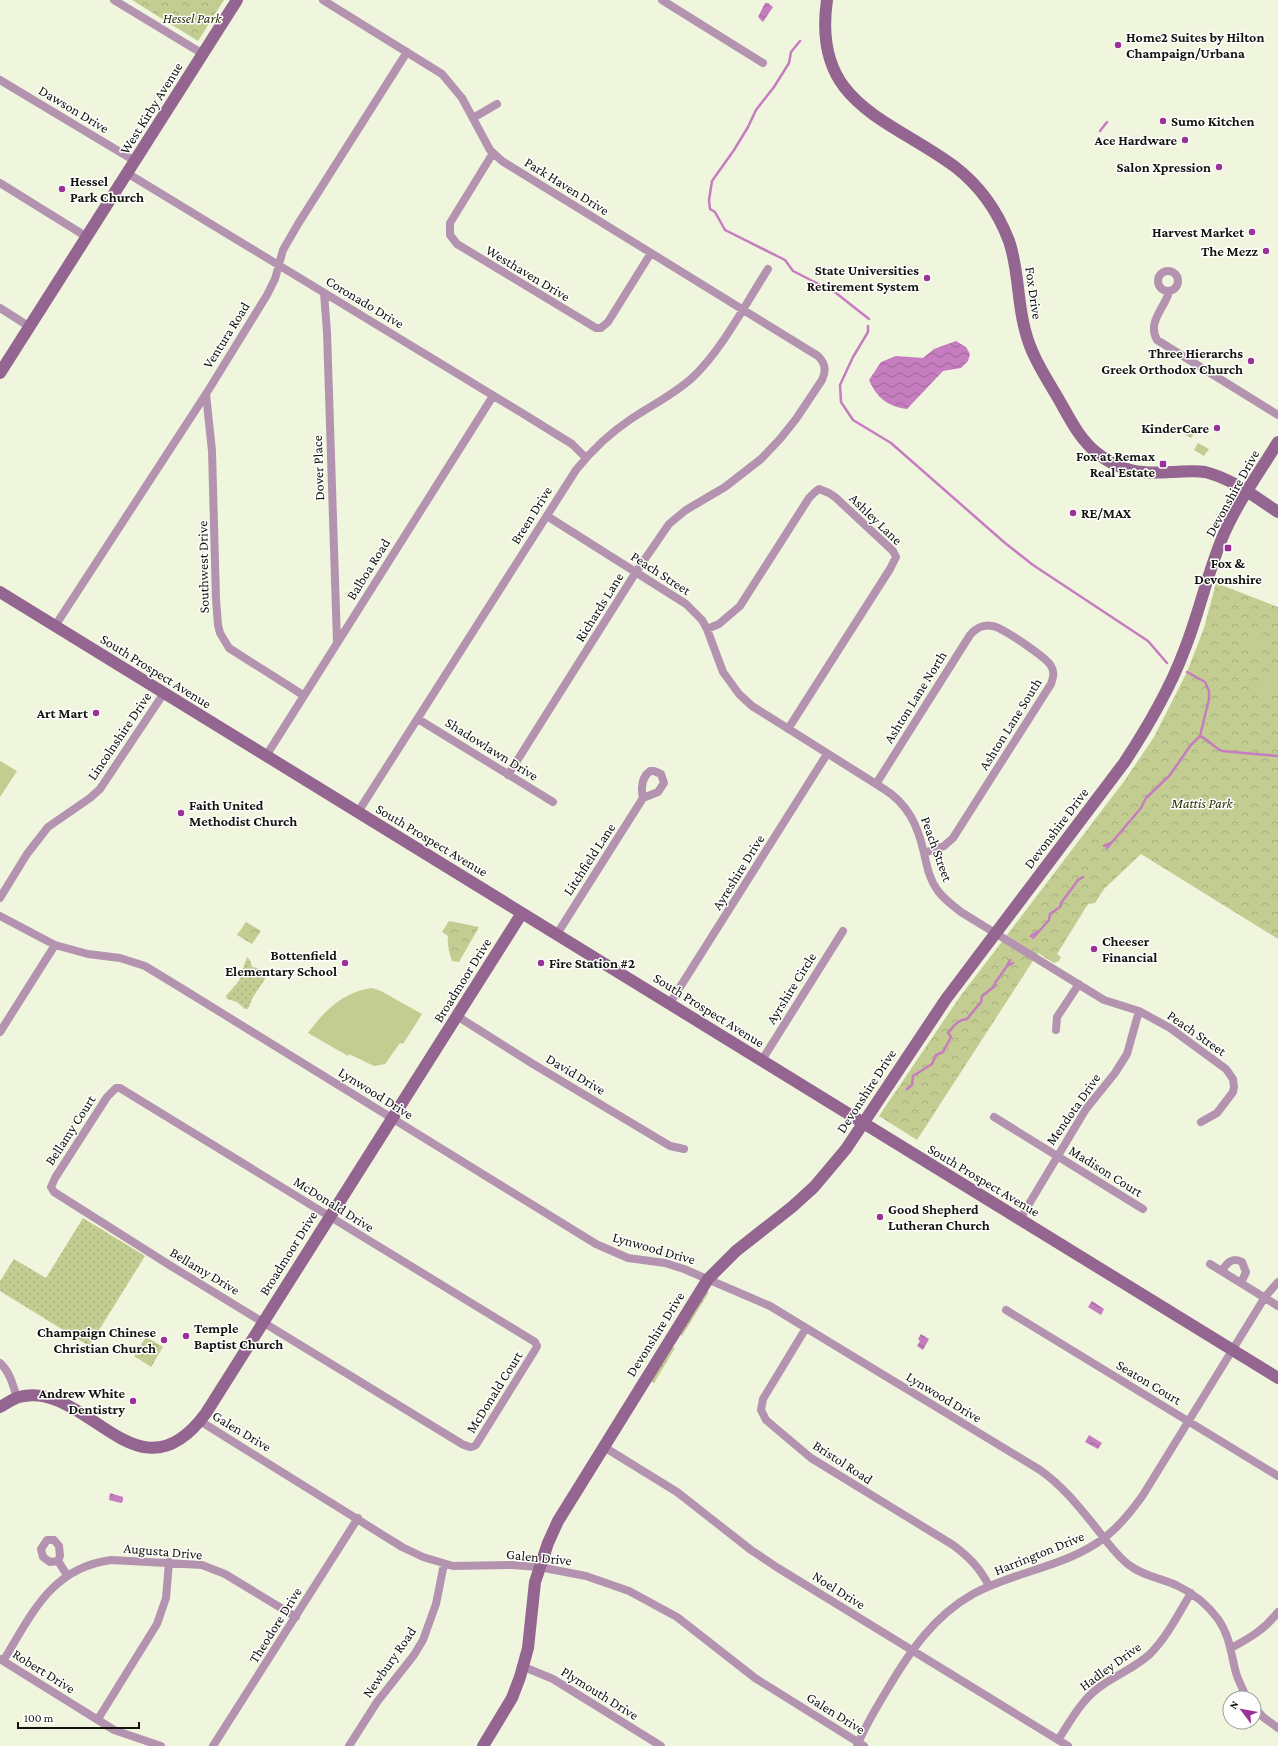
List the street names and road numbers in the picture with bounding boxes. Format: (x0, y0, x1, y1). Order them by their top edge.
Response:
street label: West Kirby Avenue (116, 59, 186, 157)
street label: Dawson Drive (36, 82, 112, 136)
street label: Park Haven Drive (522, 154, 612, 218)
street label: Westhaven Drive (483, 242, 573, 304)
street label: Fox Drive (1022, 266, 1046, 320)
street label: Coronado Drive (323, 272, 407, 332)
street label: Ventura Road (199, 298, 253, 371)
street label: Dover Place (309, 435, 327, 501)
street label: Devonshire Drive (1202, 447, 1262, 539)
street label: Breen Drive (507, 483, 555, 547)
street label: Ashley Lane (846, 490, 906, 548)
street label: Southwest Drive (194, 521, 212, 613)
street label: Balboa Road (343, 535, 394, 603)
street label: Peach Street (628, 548, 694, 598)
street label: Richards Lane (571, 569, 627, 645)
street label: South Prospect Avenue (98, 630, 214, 712)
street label: Ashton Lane North (880, 648, 950, 746)
street label: Ashton Lane South (975, 675, 1045, 773)
street label: Lincolnshire Drive (84, 689, 154, 783)
street label: Shadowlawn Drive (443, 714, 541, 784)
street label: Devonshire Drive (1020, 785, 1092, 871)
street label: South Prospect Avenue (373, 800, 491, 880)
street label: Peach Street (918, 814, 956, 884)
street label: Litchfield Lane (560, 820, 618, 898)
street label: Ayreshire Drive (709, 831, 767, 913)
street label: Broadmoor Drive (430, 935, 494, 1025)
street label: Ayrshire Circle (763, 949, 819, 1027)
street label: South Prospect Avenue (651, 969, 767, 1051)
street label: Peach Street (1165, 1007, 1230, 1059)
street label: Devonshire Drive (833, 1046, 899, 1136)
street label: David Drive (543, 1050, 609, 1098)
street label: Lynwood Drive (336, 1064, 416, 1122)
street label: Mendota Drive (1042, 1070, 1104, 1148)
street label: Bellamy Court (41, 1092, 99, 1168)
street label: South Prospect Avenue (925, 1140, 1043, 1220)
street label: Madison Court (1066, 1142, 1146, 1200)
street label: McDonald Drive (291, 1173, 377, 1235)
street label: Broadmoor Drive (256, 1208, 320, 1298)
street label: Lynwood Drive (611, 1229, 697, 1267)
street label: Bellamy Drive (167, 1244, 243, 1298)
street label: Devonshire Drive (623, 1289, 687, 1379)
street label: McDonald Court (462, 1348, 526, 1436)
street label: Seaton Court (1114, 1356, 1185, 1408)
street label: Lynwood Drive (903, 1368, 985, 1426)
street label: Galen Drive (210, 1407, 274, 1455)
street label: Bristol Road (810, 1437, 876, 1488)
street label: Harrington Drive (992, 1528, 1086, 1578)
street label: Augusta Drive (123, 1540, 203, 1562)
street label: Galen Drive (505, 1546, 573, 1568)
street label: Noel Drive (810, 1568, 868, 1612)
street label: Theodore Drive (245, 1584, 305, 1666)
street label: Newbury Road (359, 1623, 420, 1700)
street label: Hadley Drive (1076, 1638, 1144, 1694)
street label: Robert Drive (10, 1646, 78, 1696)
street label: Plymouth Drive (558, 1663, 642, 1723)
street label: Galen Drive (804, 1689, 868, 1737)

